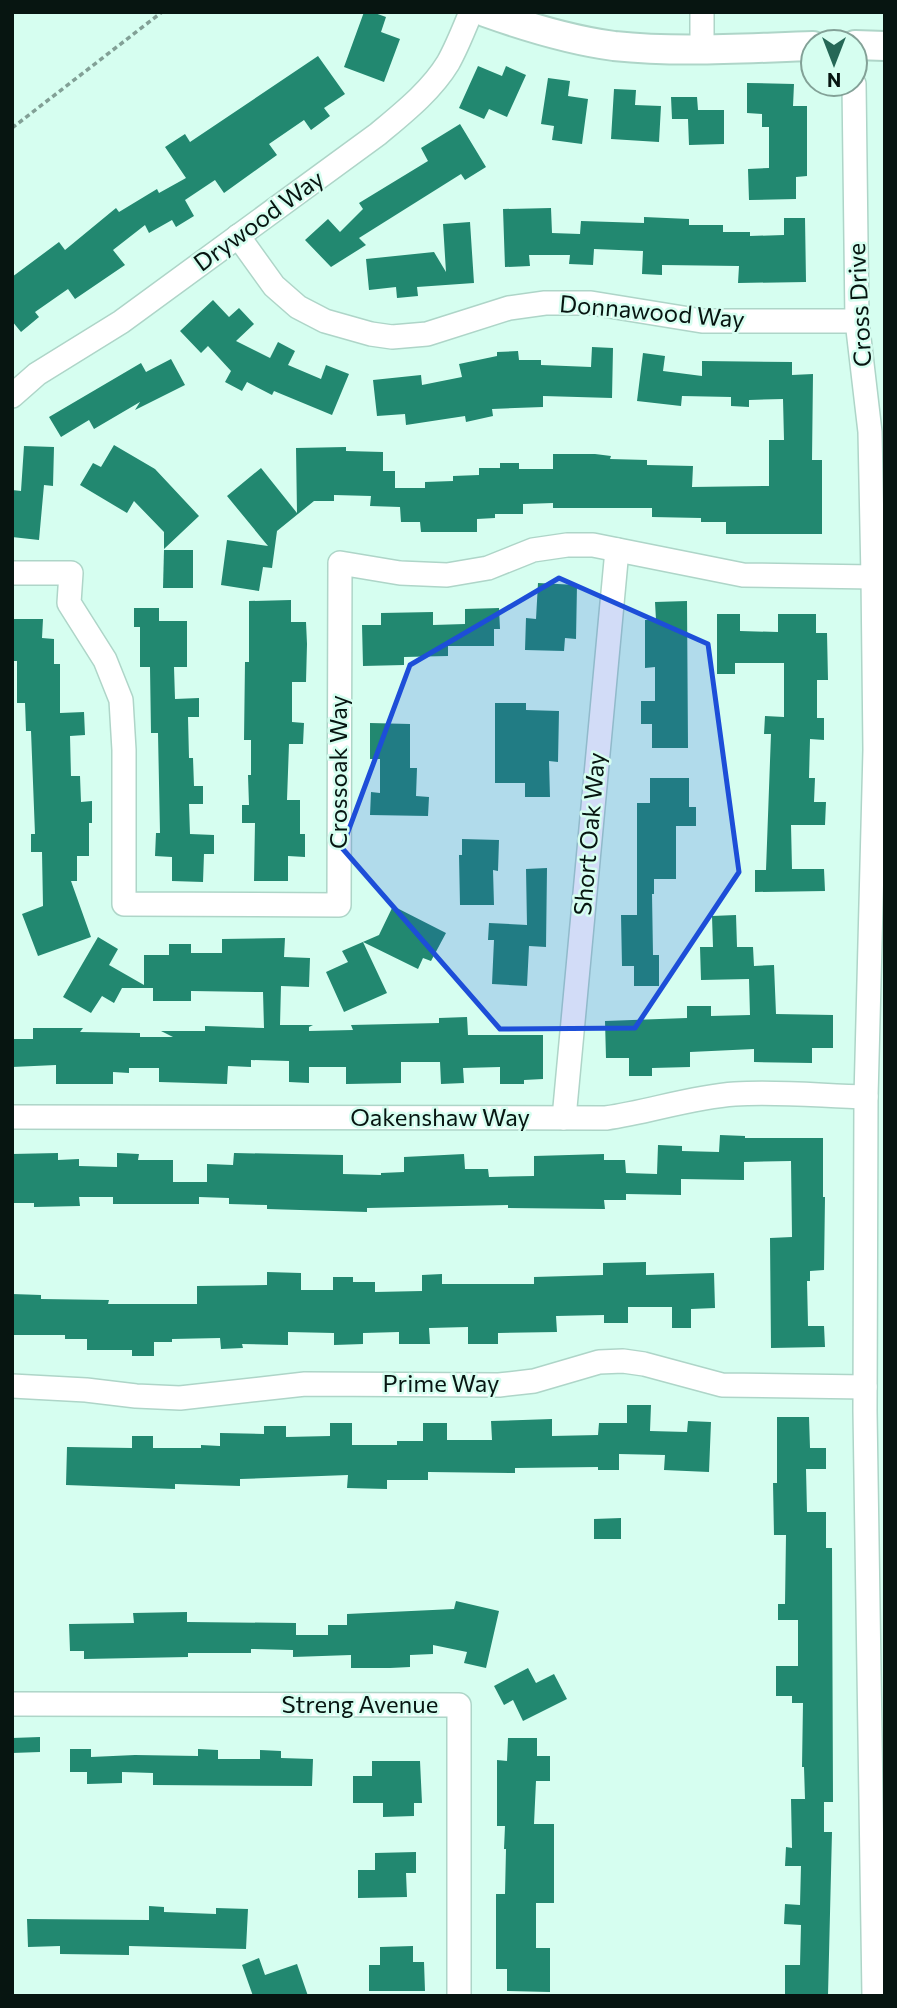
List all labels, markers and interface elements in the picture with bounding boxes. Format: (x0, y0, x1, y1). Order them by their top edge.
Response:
north arrow (799, 28, 869, 98)
text: N (827, 69, 841, 92)
street label: Drywood Way (187, 163, 329, 277)
street label: Cross Drive (841, 242, 876, 368)
street label: Donnawood Way (558, 288, 746, 333)
street label: Crossoak Way (323, 695, 352, 849)
street label: Short Oak Way (567, 751, 610, 917)
street label: Oakenshaw Way (350, 1102, 530, 1131)
street label: Prime Way (383, 1368, 499, 1397)
street label: Streng Avenue (282, 1689, 438, 1718)

